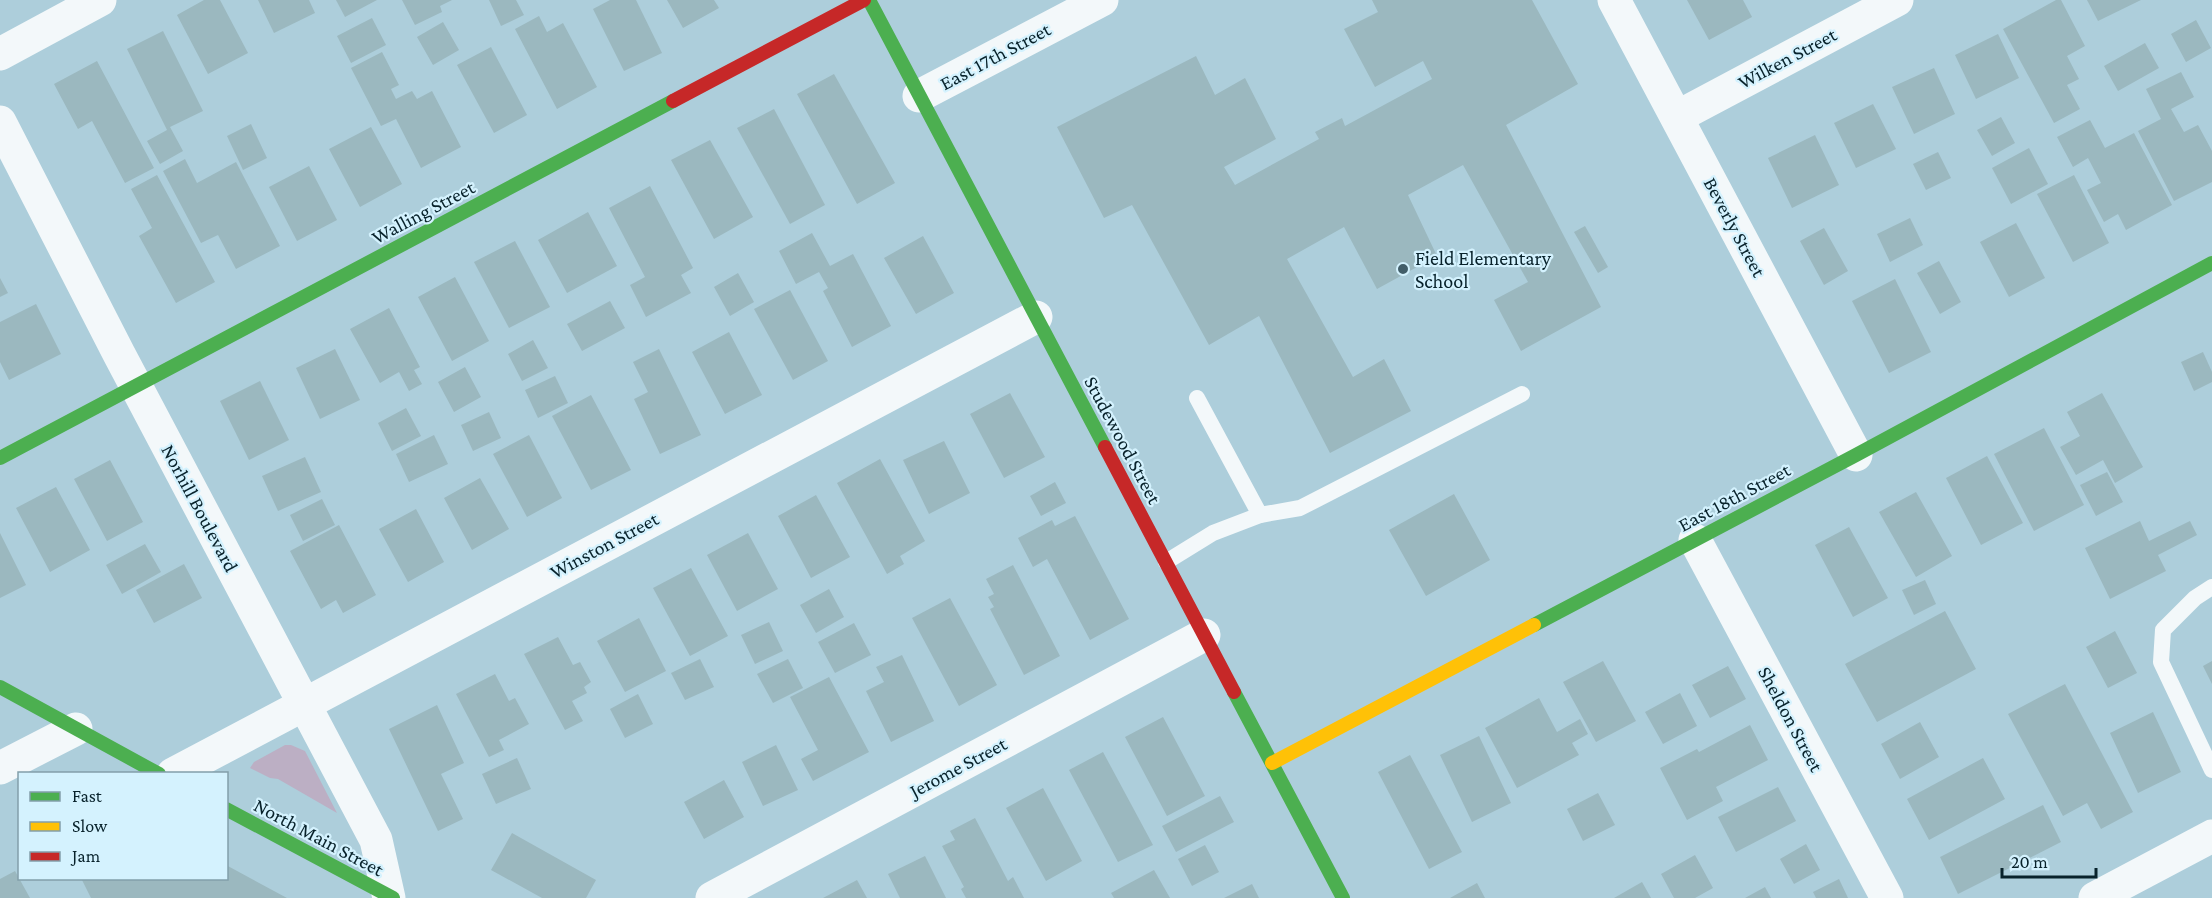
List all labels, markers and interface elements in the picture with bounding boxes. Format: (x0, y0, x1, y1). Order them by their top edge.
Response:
street label: East 17th Street (936, 17, 1054, 94)
street label: Wilken Street (1734, 23, 1840, 93)
street label: Beverly Street (1699, 173, 1771, 281)
street label: Walling Street (368, 175, 479, 249)
place label: Field Elementary School (1415, 247, 1552, 292)
marker: Field Elementary School (1396, 262, 1410, 276)
street label: Studewood Street (1080, 372, 1166, 508)
street label: Norhill Boulevard (157, 441, 243, 576)
street label: East 18th Street (1674, 458, 1794, 536)
street label: Winston Street (546, 507, 662, 583)
street label: Sheldon Street (1754, 663, 1828, 776)
street label: Jerome Street (904, 732, 1011, 804)
legend (18, 772, 228, 880)
text: Fast (72, 786, 103, 806)
street label: North Main Street (250, 794, 388, 881)
text: Slow (72, 816, 108, 836)
scale bar (2002, 841, 2096, 879)
text: Jam (70, 846, 101, 866)
text: 20 m (2011, 852, 2048, 872)

